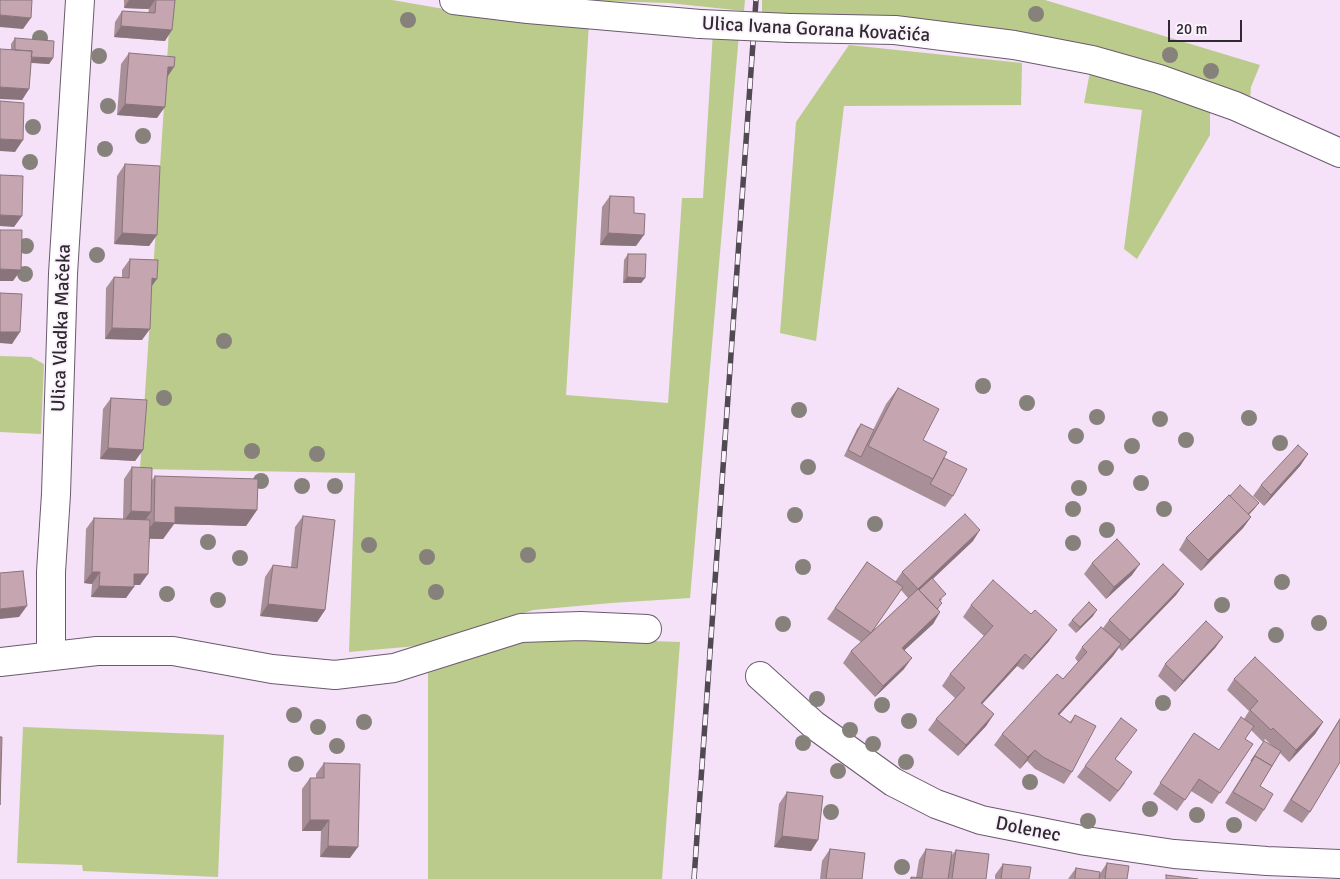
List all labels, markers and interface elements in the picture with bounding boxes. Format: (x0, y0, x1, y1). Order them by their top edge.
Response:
scale bar (1170, 10, 1244, 42)
street label: Ulica Ivana Gorana Kovačića (701, 13, 931, 47)
text: 20 m (1176, 20, 1207, 38)
street label: Ulica Vladka Mačeka (48, 244, 76, 412)
street label: Dolenec (993, 813, 1063, 847)

